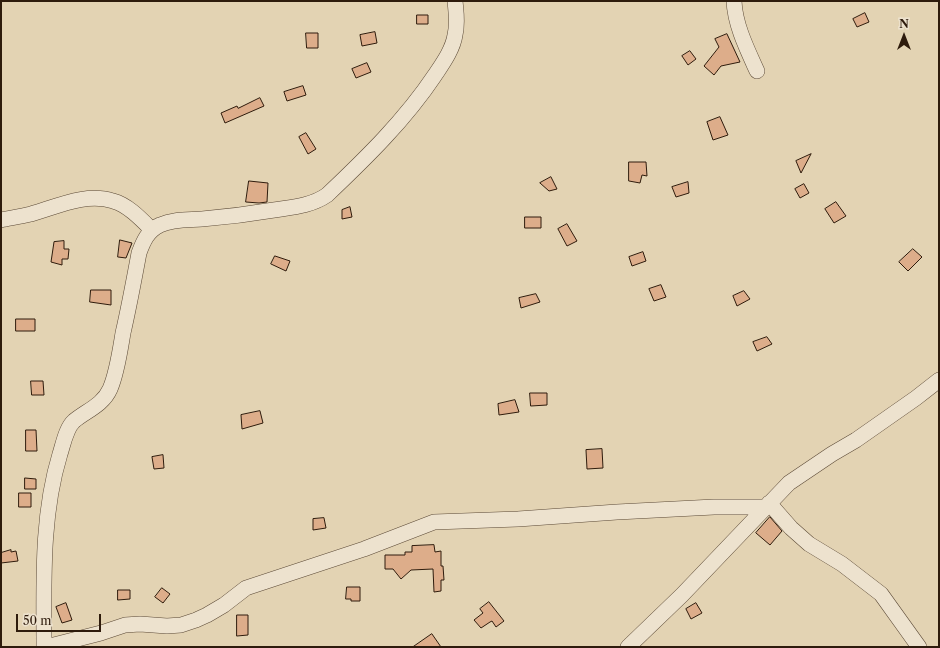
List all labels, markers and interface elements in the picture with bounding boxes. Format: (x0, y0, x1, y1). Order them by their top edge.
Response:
north arrow (884, 16, 924, 56)
text: N (899, 17, 909, 31)
scale bar (18, 606, 103, 632)
text: 50 m (23, 613, 52, 628)

